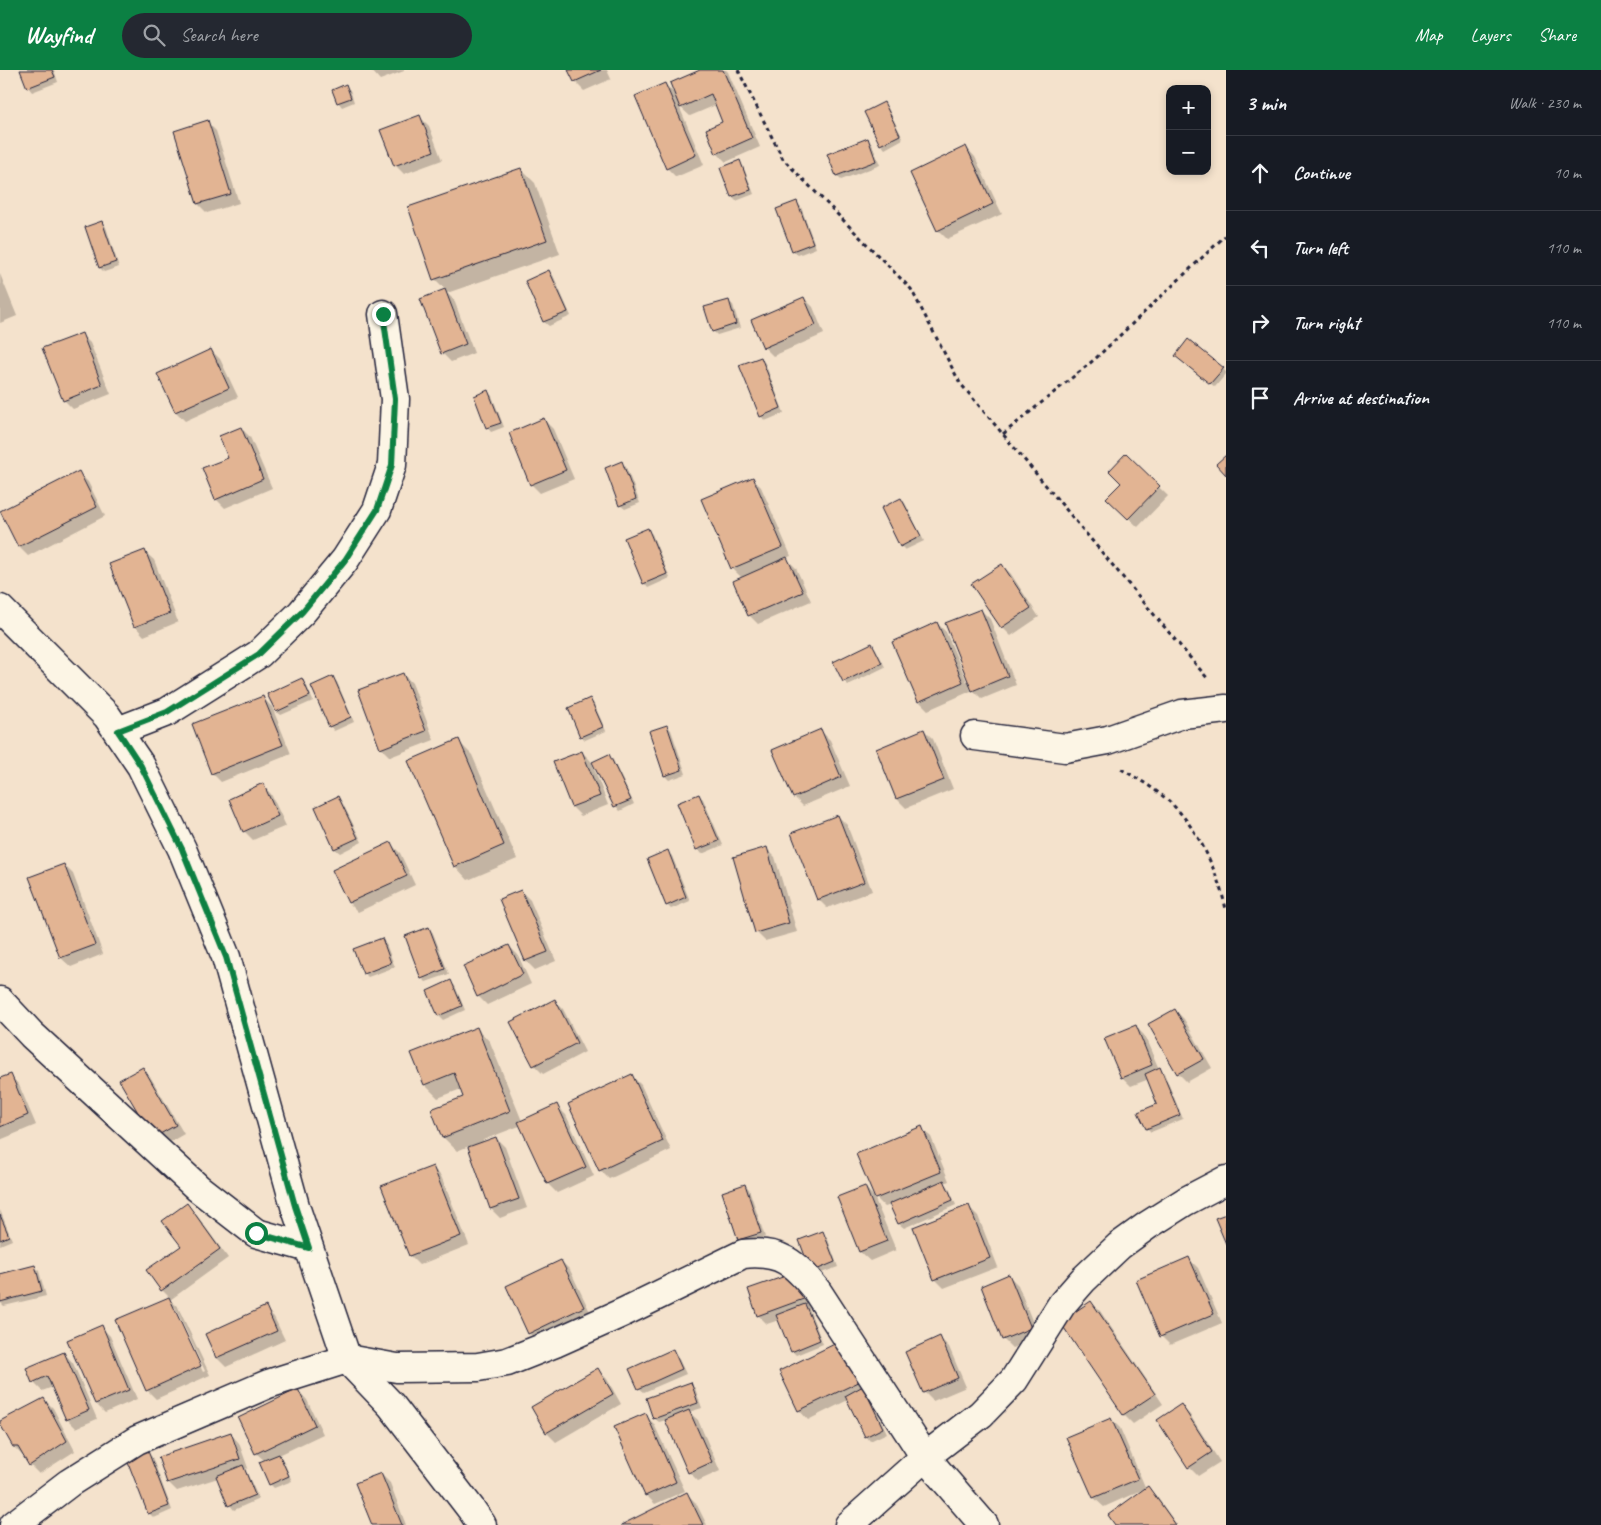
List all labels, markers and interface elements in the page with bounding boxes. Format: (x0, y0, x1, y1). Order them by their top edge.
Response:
search box (122, 13, 472, 58)
text: Wayfind (25, 20, 92, 50)
icon: search (140, 21, 168, 49)
text: Search here (180, 23, 258, 47)
text: Map (1415, 24, 1443, 46)
text: Layers (1471, 24, 1510, 46)
text: Share (1538, 24, 1576, 46)
map controls (1166, 85, 1211, 175)
button: + (1166, 85, 1211, 130)
text: 3 min (1246, 90, 1286, 116)
text: Walk · 230 m (1509, 93, 1581, 113)
button: − (1166, 130, 1211, 175)
icon: ahead (1246, 159, 1274, 187)
text: Continue (1293, 161, 1350, 185)
text: 10 m (1554, 163, 1581, 183)
icon: left (1246, 234, 1274, 262)
text: Turn left (1293, 236, 1348, 260)
text: 110 m (1547, 238, 1581, 258)
route end (372, 303, 395, 326)
icon: right (1246, 309, 1274, 337)
text: Turn right (1293, 311, 1360, 335)
text: 110 m (1547, 313, 1581, 333)
icon: arrive (1246, 384, 1274, 412)
text: Arrive at destination (1293, 386, 1429, 410)
route start (245, 1222, 268, 1245)

